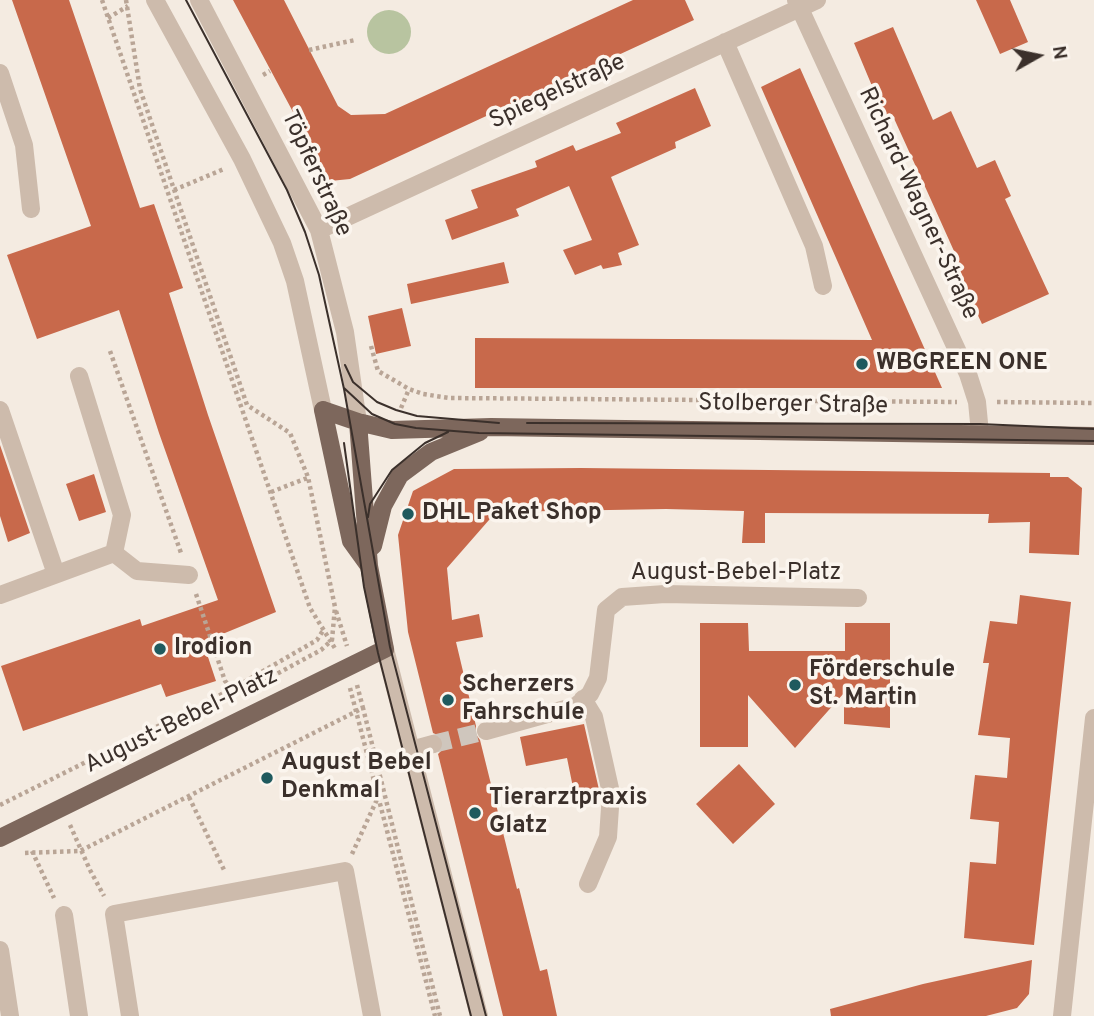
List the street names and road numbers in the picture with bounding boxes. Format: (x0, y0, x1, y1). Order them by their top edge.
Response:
street label: Spiegelstraße (485, 49, 631, 137)
street label: Richard-Wagner-Straße (850, 83, 984, 325)
street label: Töpferstraße (273, 106, 357, 242)
street label: Stolberger Straße (698, 390, 888, 422)
street label: August-Bebel-Platz (631, 560, 841, 588)
street label: August-Bebel-Platz (81, 663, 283, 781)

